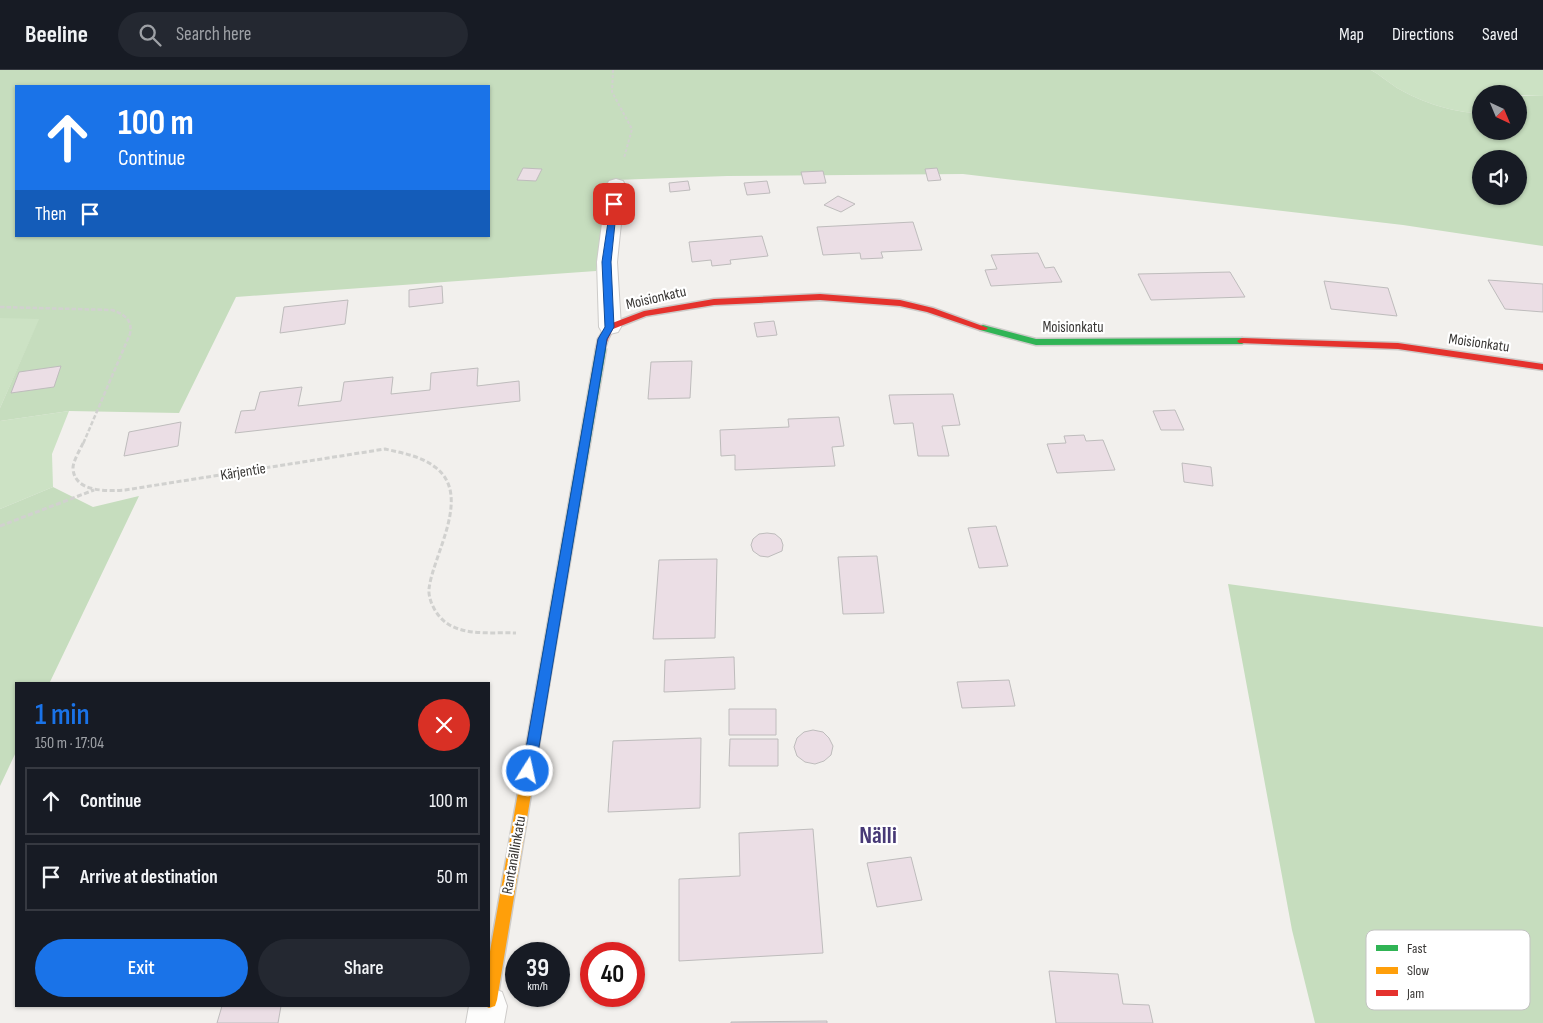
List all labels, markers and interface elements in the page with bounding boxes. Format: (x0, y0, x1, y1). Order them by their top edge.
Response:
search box (118, 12, 468, 57)
text: Beeline (25, 20, 88, 49)
icon: search (136, 21, 164, 49)
text: Search here (176, 23, 251, 46)
text: Map (1339, 24, 1364, 45)
text: Directions (1392, 24, 1454, 45)
text: Saved (1482, 24, 1518, 45)
north arrow (1472, 85, 1528, 140)
map controls (1472, 85, 1527, 205)
text: 100 m (118, 102, 194, 145)
icon: ahead (35, 105, 100, 170)
text: Continue (118, 145, 185, 172)
button: sound (1472, 150, 1527, 205)
pin (593, 183, 635, 225)
icon: arrive (600, 190, 628, 218)
icon: arrive (76, 200, 104, 228)
text: Then (35, 203, 66, 226)
street label: Moisionkatu (624, 282, 688, 314)
street label: Moisionkatu (1042, 318, 1104, 337)
street label: Moisionkatu (1447, 329, 1511, 357)
street label: Kärjentie (219, 459, 267, 485)
text: 1 min (35, 697, 90, 733)
button: close (418, 699, 470, 751)
text: 150 m · 17:04 (35, 734, 104, 753)
position arrow (501, 744, 553, 796)
icon: ahead (37, 787, 65, 815)
text: Continue (80, 790, 141, 813)
text: 100 m (429, 790, 468, 813)
street label: Rantanällinkatu (498, 814, 530, 896)
district label: Nälli (859, 821, 897, 850)
icon: arrive (37, 863, 65, 891)
text: Arrive at destination (80, 866, 218, 889)
text: 50 m (437, 866, 468, 889)
legend (1366, 930, 1530, 1010)
button: Exit (35, 939, 248, 997)
button: Share (258, 939, 470, 997)
text: Fast (1407, 940, 1427, 957)
speed limit sign: 40 (580, 942, 645, 1007)
text: 39 (526, 953, 549, 984)
text: Slow (1407, 962, 1429, 979)
text: km/h (527, 979, 548, 994)
text: Jam (1406, 985, 1424, 1002)

